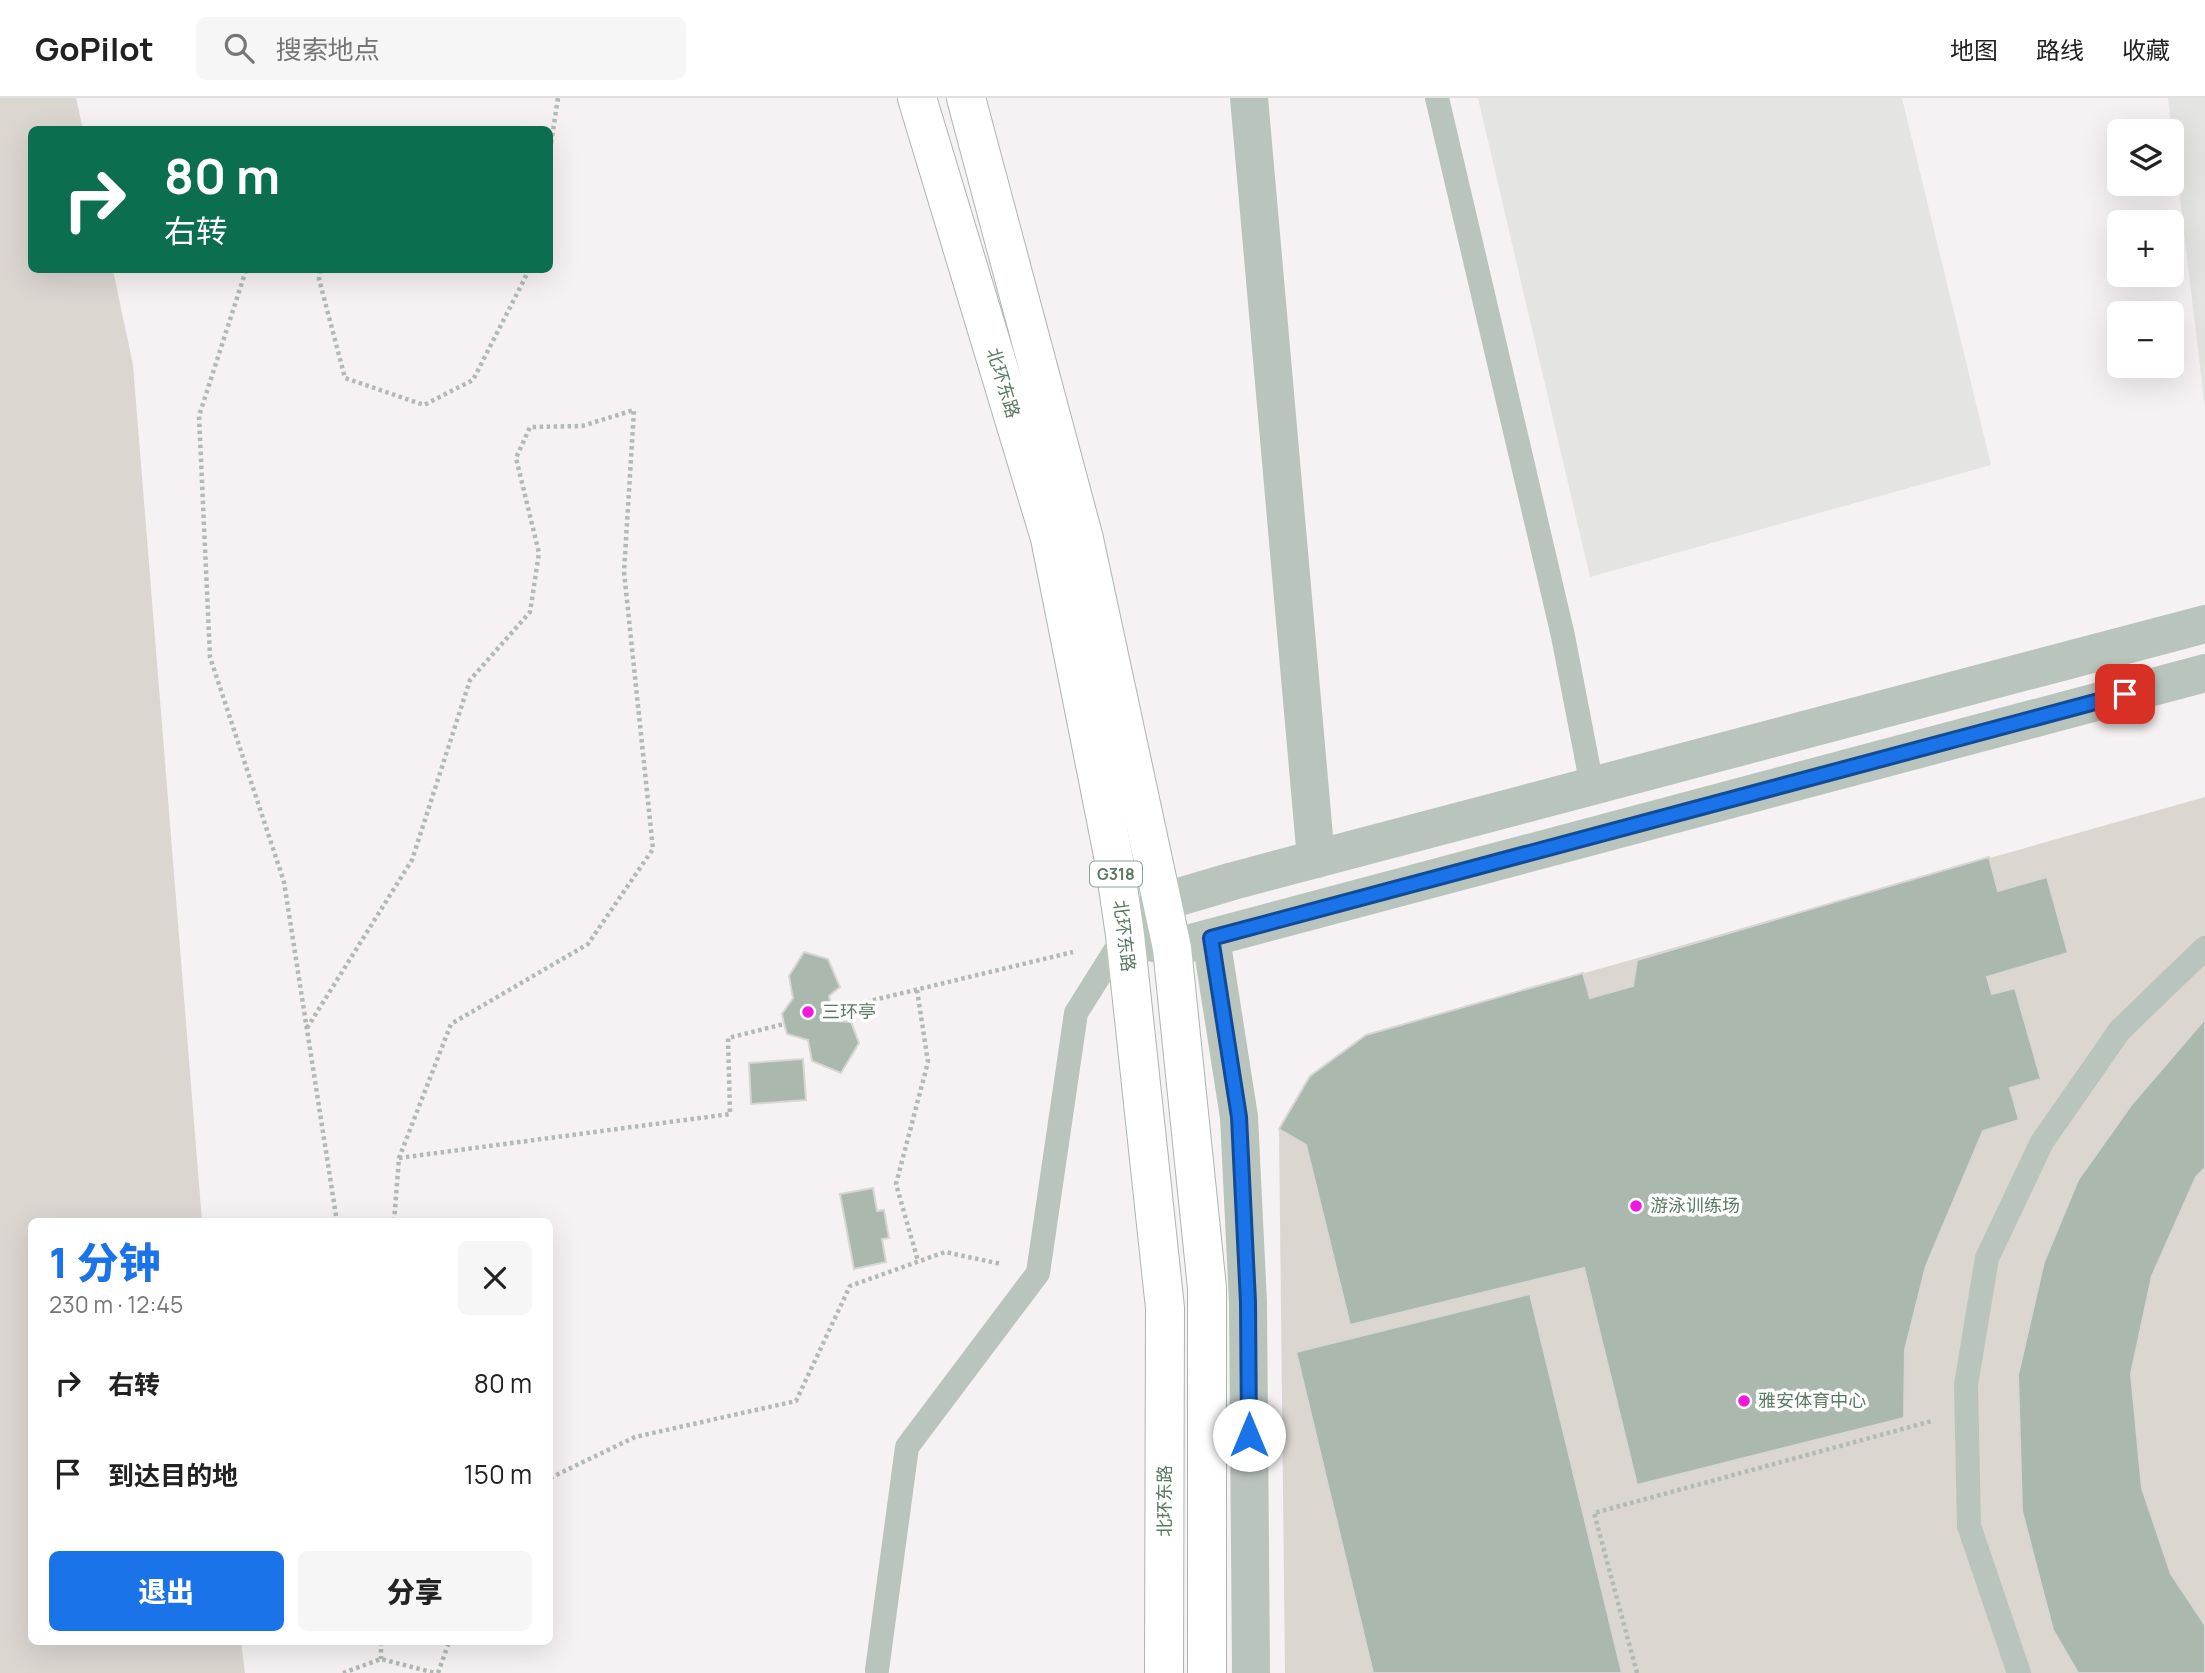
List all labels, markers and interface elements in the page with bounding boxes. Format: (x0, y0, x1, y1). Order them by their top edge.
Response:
search box (196, 17, 686, 80)
text: GoPilot (35, 26, 154, 71)
icon: search (220, 29, 258, 67)
text: 搜索地点 (276, 31, 380, 67)
text: 地图 (1950, 33, 1998, 66)
text: 路线 (2036, 33, 2084, 66)
text: 收藏 (2122, 33, 2170, 66)
map controls (2107, 119, 2184, 378)
button: layers (2107, 119, 2184, 196)
text: 80 m (164, 142, 280, 209)
icon: right (49, 154, 140, 245)
text: 右转 (164, 209, 228, 253)
button: + (2107, 210, 2184, 287)
button: − (2107, 301, 2184, 378)
street label: 北环东路 (982, 345, 1026, 421)
pin (2095, 664, 2155, 724)
icon: arrive (2106, 675, 2144, 713)
road number: G318 (1090, 862, 1142, 887)
street label: 北环东路 (1109, 899, 1141, 973)
place label: 三环亭 (822, 999, 876, 1023)
marker: 三环亭 (800, 1004, 816, 1020)
place label: 游泳训练场 (1650, 1193, 1740, 1217)
marker: 游泳训练场 (1628, 1198, 1644, 1214)
text: 1 分钟 (49, 1233, 160, 1291)
button: close (458, 1241, 532, 1315)
text: 230 m · 12:45 (49, 1288, 183, 1320)
icon: right (49, 1364, 87, 1402)
text: 80 m (474, 1365, 532, 1401)
text: 右转 (108, 1366, 160, 1402)
place label: 雅安体育中心 (1758, 1388, 1866, 1412)
marker: 雅安体育中心 (1736, 1393, 1752, 1409)
position arrow (1212, 1398, 1286, 1472)
icon: arrive (49, 1455, 87, 1493)
text: 150 m (464, 1456, 532, 1492)
text: 到达目的地 (108, 1457, 238, 1493)
street label: 北环东路 (1152, 1465, 1176, 1537)
button: 退出 (49, 1551, 284, 1631)
button: 分享 (298, 1551, 532, 1631)

